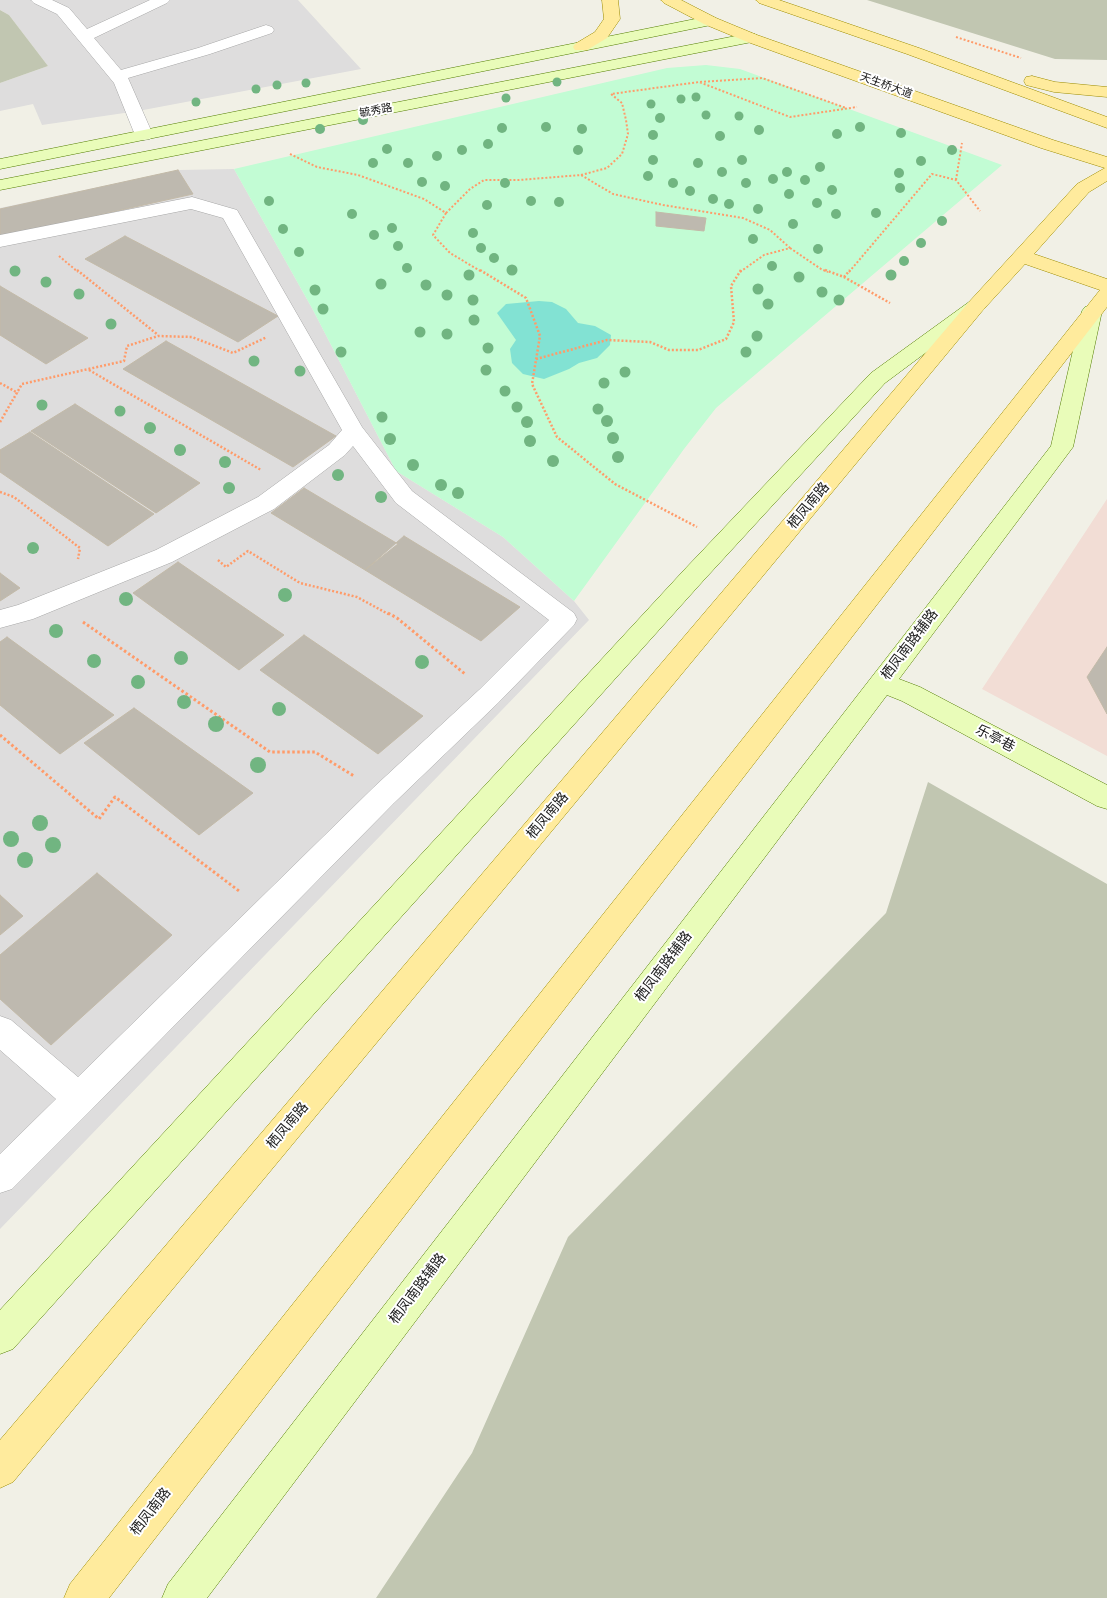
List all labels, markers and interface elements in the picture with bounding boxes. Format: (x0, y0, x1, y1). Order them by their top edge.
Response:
street label: 天生桥大道 (858, 70, 914, 102)
street label: 毓秀路 (359, 101, 393, 121)
street label: 栖凤南路 (785, 479, 833, 533)
street label: 栖凤南路辅路 (878, 606, 942, 684)
street label: 乐亭巷 (973, 722, 1017, 756)
street label: 栖凤南路 (524, 789, 572, 843)
street label: 栖凤南路辅路 (632, 928, 696, 1006)
street label: 栖凤南路 (264, 1099, 312, 1153)
street label: 栖凤南路辅路 (386, 1250, 450, 1328)
street label: 栖凤南路 (127, 1485, 175, 1539)

